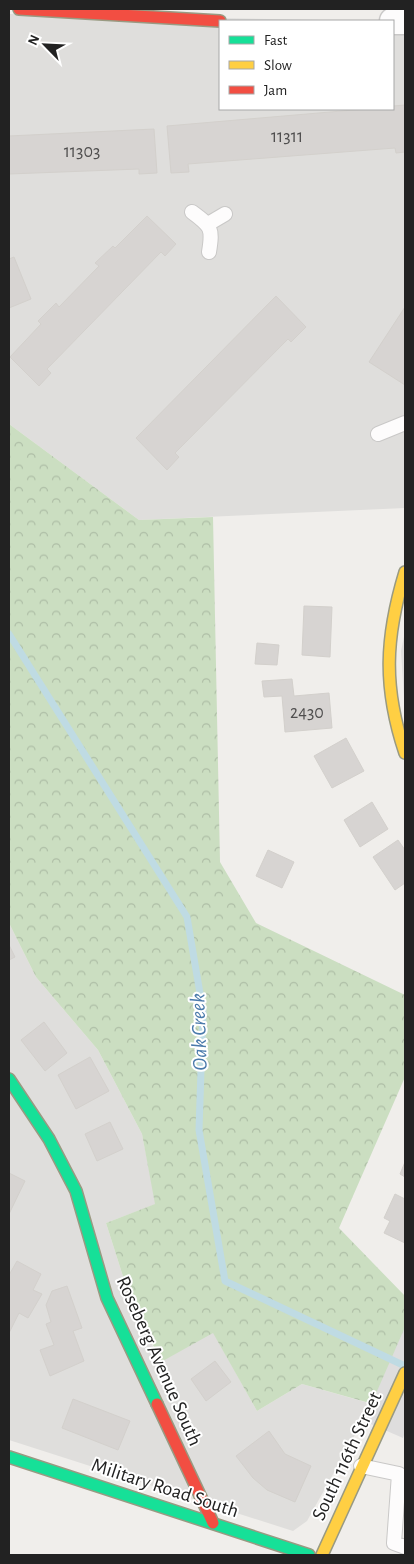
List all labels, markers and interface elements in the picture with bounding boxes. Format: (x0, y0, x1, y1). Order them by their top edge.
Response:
north arrow (20, 20, 70, 70)
legend (219, 20, 394, 110)
text: N (26, 33, 42, 47)
text: Fast (264, 33, 288, 48)
text: Slow (264, 58, 292, 73)
text: Jam (264, 83, 287, 98)
house number: 11311 (271, 128, 303, 146)
house number: 11303 (64, 143, 100, 161)
house number: 2430 (290, 704, 324, 722)
water label: Oak Creek (187, 993, 211, 1071)
street label: Roseberg Avenue South (113, 1273, 205, 1449)
street label: South 116th Street (308, 1388, 386, 1523)
street label: Military Road South (89, 1455, 241, 1521)

